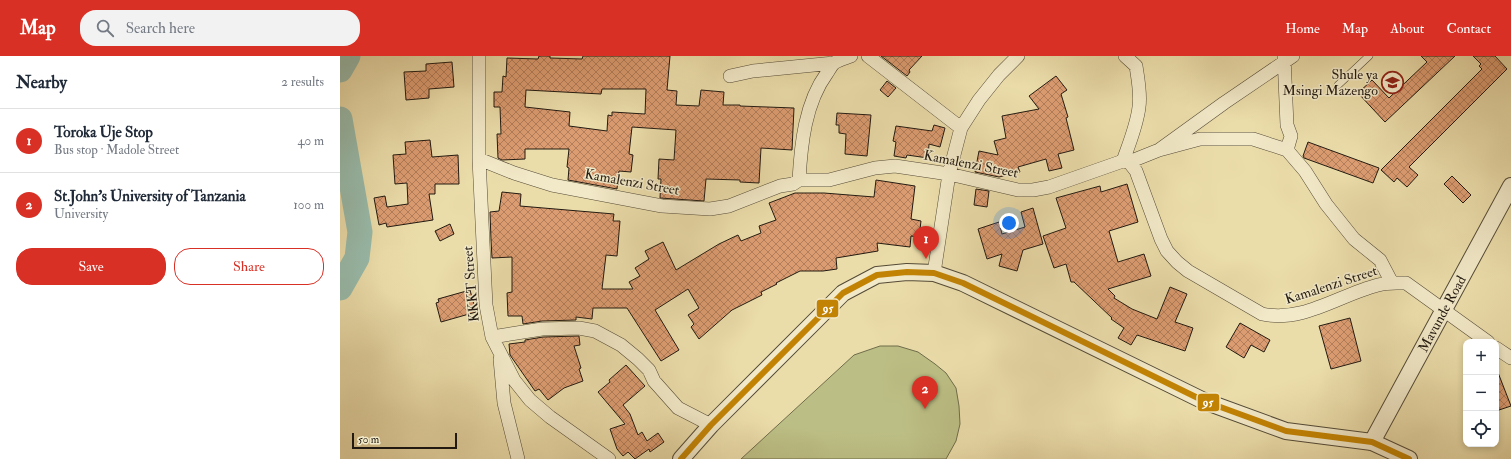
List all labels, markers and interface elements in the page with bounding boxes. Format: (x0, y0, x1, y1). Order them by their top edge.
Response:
search box (80, 10, 360, 46)
text: Map (20, 16, 56, 40)
icon: search (94, 17, 116, 39)
text: Search here (126, 19, 195, 38)
text: Home (1285, 20, 1320, 37)
text: Map (1342, 20, 1368, 37)
text: About (1390, 20, 1424, 37)
text: Contact (1446, 20, 1491, 37)
place label: Shule ya Msingi Mazengo (1283, 66, 1378, 99)
school or university icon: Shule ya Msingi Mazengo (1380, 69, 1406, 95)
text: Nearby (16, 72, 67, 93)
text: 2 results (281, 74, 324, 90)
text: Toroka Uje Stop (54, 123, 153, 142)
text: 1 (27, 133, 31, 149)
text: 40 m (298, 133, 324, 149)
text: Bus stop · Madole Street (54, 142, 179, 158)
street label: Kamalenzi Street (922, 147, 1020, 182)
street label: Kamalenzi Street (583, 165, 681, 199)
text: St.John's University of Tanzania (54, 187, 246, 206)
text: 2 (26, 197, 32, 213)
text: 100 m (293, 197, 324, 213)
text: University (54, 206, 108, 222)
your location (999, 213, 1019, 233)
pin: 1 (913, 226, 939, 259)
street label: KKKT Street (459, 245, 483, 323)
button: Save (16, 248, 166, 285)
button: Share (174, 248, 324, 285)
street label: Kamalenzi Street (1283, 262, 1380, 308)
street label: Mavunde Road (1414, 272, 1469, 355)
line badge: 95 (816, 299, 839, 318)
text: 95 (822, 302, 833, 315)
map controls (1463, 339, 1499, 447)
button: + (1463, 339, 1499, 375)
button: − (1463, 375, 1499, 411)
pin: 2 (912, 376, 938, 409)
line badge: 95 (1197, 393, 1220, 412)
text: 95 (1202, 396, 1213, 409)
button: locate (1463, 411, 1499, 447)
scale bar (352, 431, 457, 450)
text: 50 m (358, 433, 379, 446)

